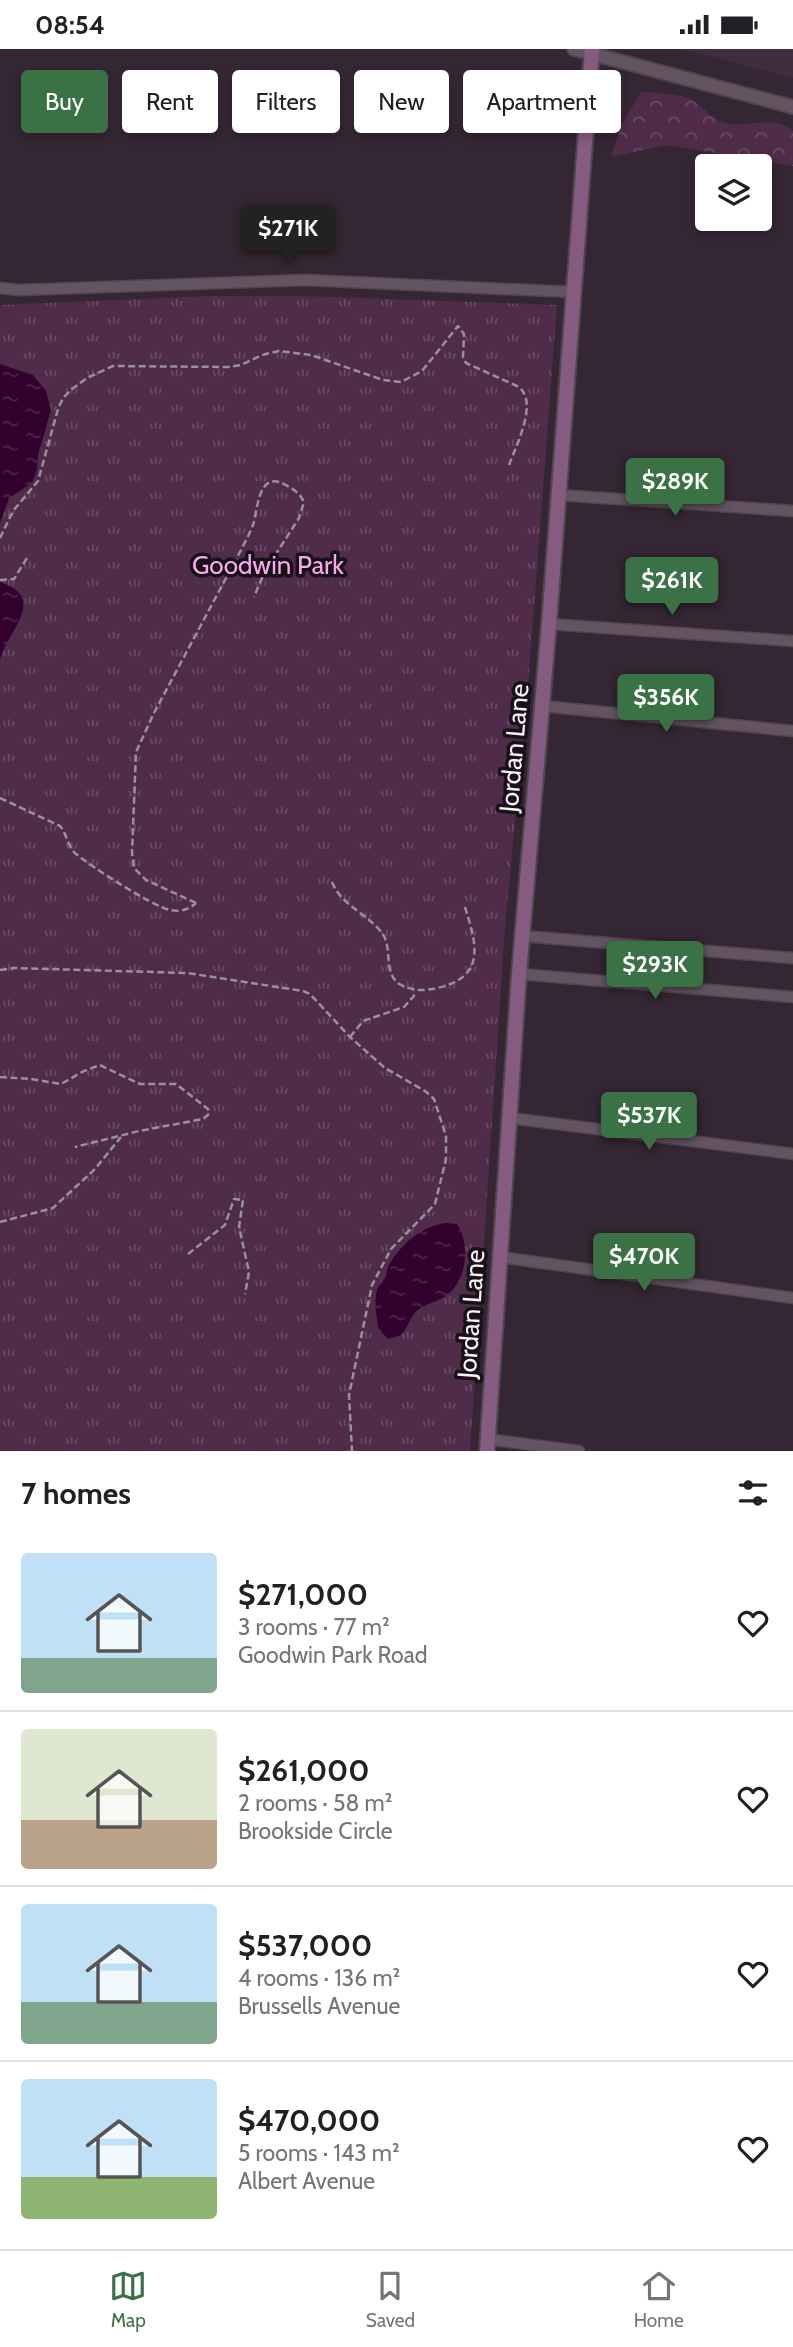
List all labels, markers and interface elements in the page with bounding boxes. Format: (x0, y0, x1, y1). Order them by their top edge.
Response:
text: 08:54 (35, 9, 105, 41)
chip: Buy (21, 70, 108, 133)
chip: Rent (122, 70, 218, 133)
chip: Filters (232, 70, 340, 133)
chip: New (354, 70, 449, 133)
chip: Apartment (463, 70, 621, 133)
map controls (695, 154, 772, 231)
button: layers (695, 154, 772, 231)
pin: $271K (239, 205, 337, 265)
text: $271K (258, 214, 318, 242)
pin: $289K (626, 459, 724, 518)
text: $289K (642, 467, 708, 495)
park label: Goodwin Park (192, 549, 344, 581)
pin: $261K (623, 557, 721, 617)
text: $261K (641, 566, 703, 594)
pin: $356K (617, 675, 715, 734)
street label: Jordan Lane (492, 682, 536, 815)
text: $356K (633, 683, 699, 711)
pin: $293K (606, 941, 704, 1001)
text: $293K (622, 950, 688, 978)
pin: $537K (600, 1093, 698, 1152)
text: $537K (617, 1101, 681, 1129)
pin: $470K (595, 1233, 693, 1293)
text: $470K (609, 1242, 679, 1270)
street label: Jordan Lane (450, 1248, 491, 1381)
icon: filters (734, 1474, 772, 1512)
text: 7 homes (21, 1475, 131, 1512)
text: $271,000 (238, 1576, 368, 1613)
icon: home (77, 1581, 161, 1665)
icon: heart (734, 1604, 772, 1642)
text: 3 rooms · 77 m² (238, 1613, 390, 1641)
text: Goodwin Park Road (238, 1641, 428, 1669)
text: $261,000 (238, 1752, 369, 1789)
icon: home (77, 1757, 161, 1841)
icon: heart (734, 1780, 772, 1818)
text: 2 rooms · 58 m² (238, 1789, 392, 1817)
text: Brookside Circle (238, 1817, 393, 1845)
text: $537,000 (238, 1927, 372, 1964)
icon: home (77, 1932, 161, 2016)
icon: heart (734, 1955, 772, 1993)
text: 4 rooms · 136 m² (238, 1964, 400, 1992)
text: Brussells Avenue (238, 1992, 400, 2020)
text: $470,000 (238, 2102, 380, 2139)
icon: home (77, 2107, 161, 2191)
icon: heart (734, 2130, 772, 2168)
text: 5 rooms · 143 m² (238, 2139, 400, 2167)
text: Albert Avenue (238, 2167, 375, 2195)
tab: Map (109, 2267, 147, 2332)
tab: Saved (366, 2267, 415, 2332)
tab: Home (634, 2267, 684, 2332)

